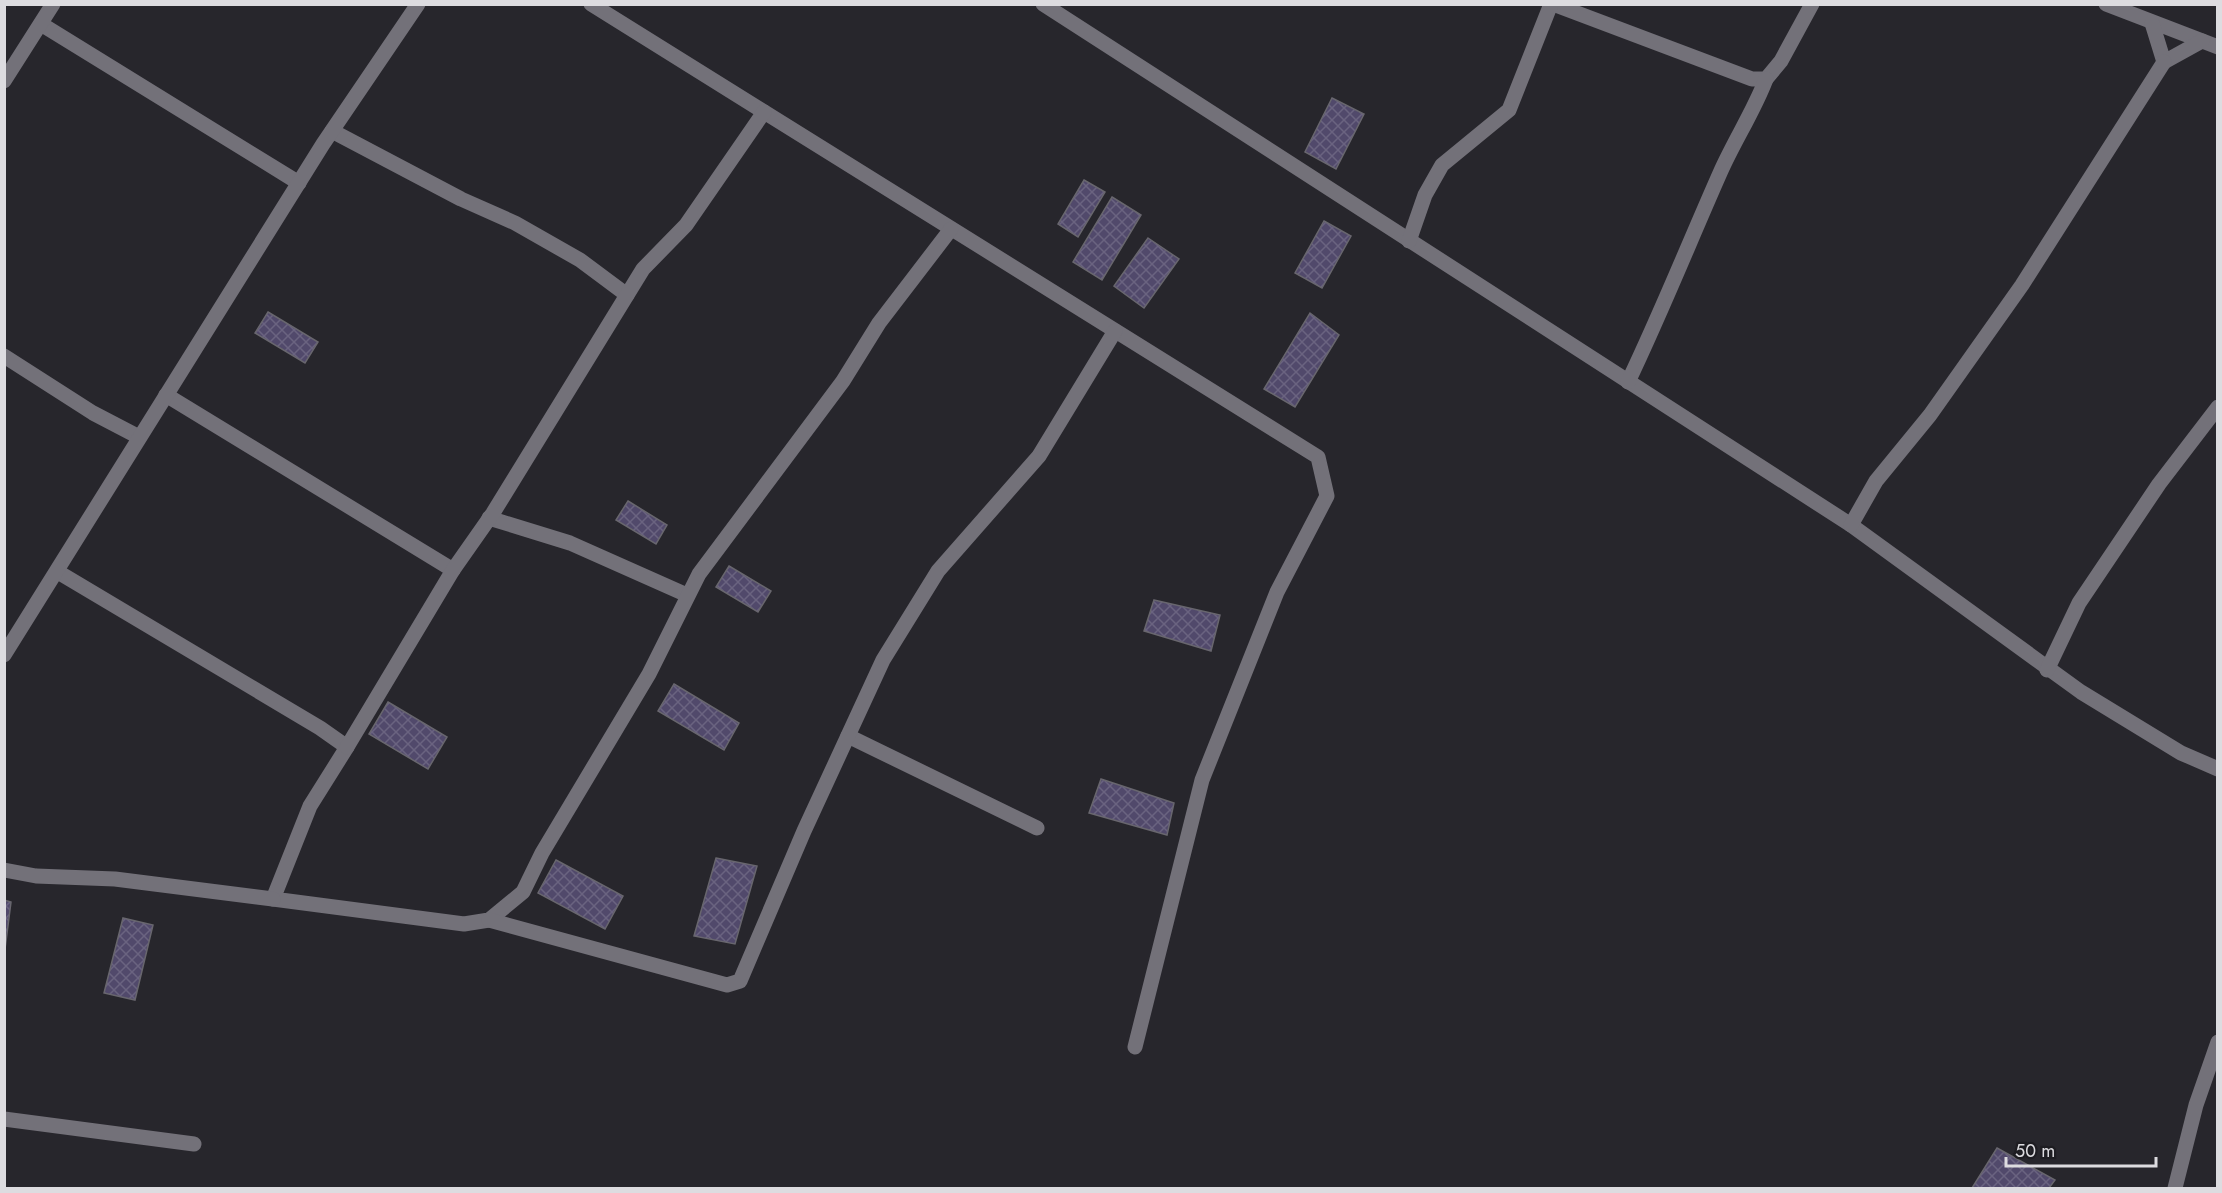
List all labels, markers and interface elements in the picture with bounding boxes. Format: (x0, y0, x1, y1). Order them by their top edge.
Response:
scale bar (2006, 1130, 2156, 1168)
text: 50 m (2015, 1138, 2055, 1164)

